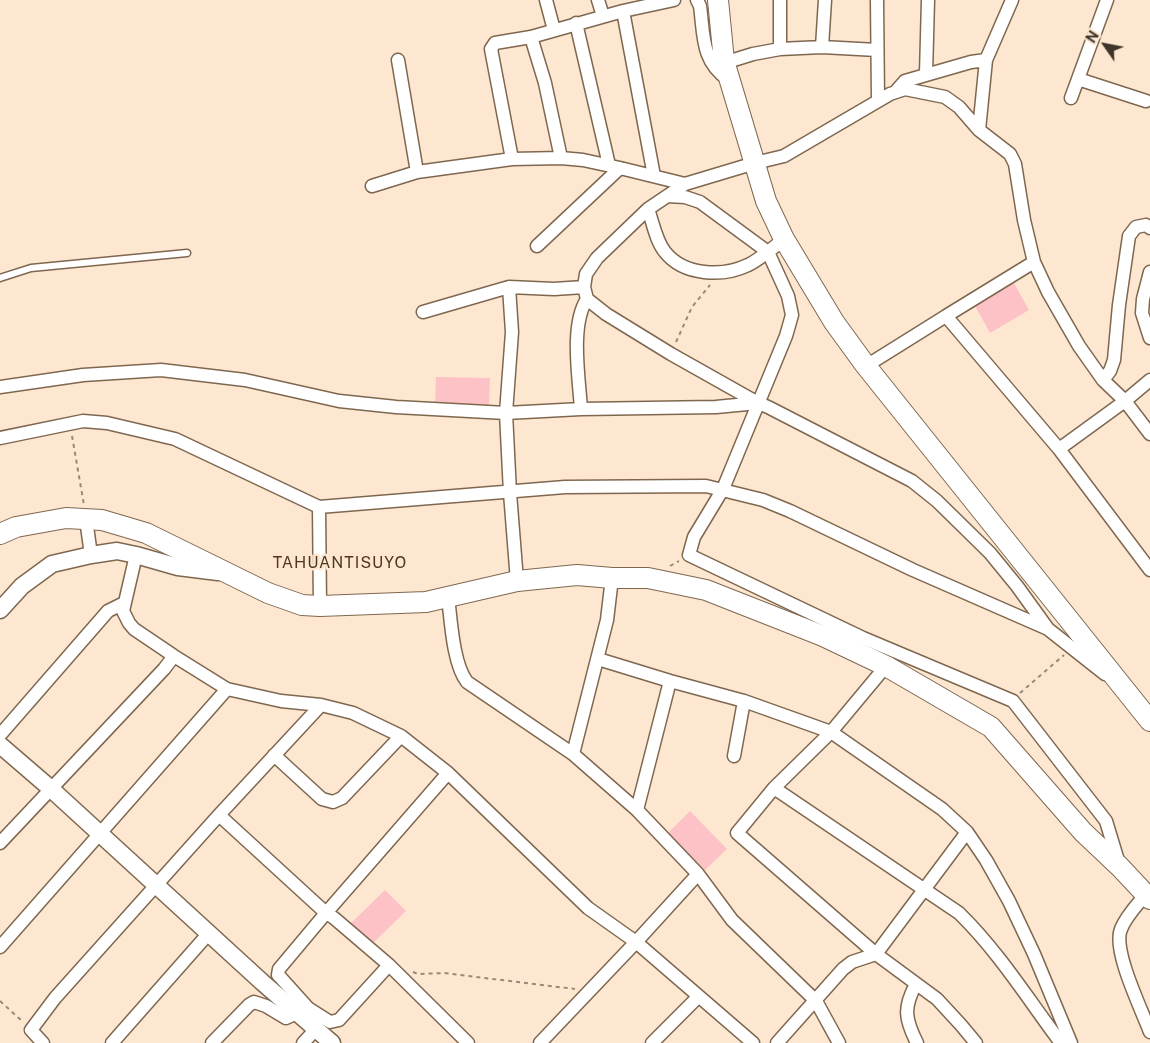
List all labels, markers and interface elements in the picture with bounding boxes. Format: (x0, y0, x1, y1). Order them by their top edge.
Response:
north arrow (1080, 20, 1130, 70)
text: N (1083, 28, 1102, 46)
district label: TAHUANTISUYO (271, 553, 409, 573)

